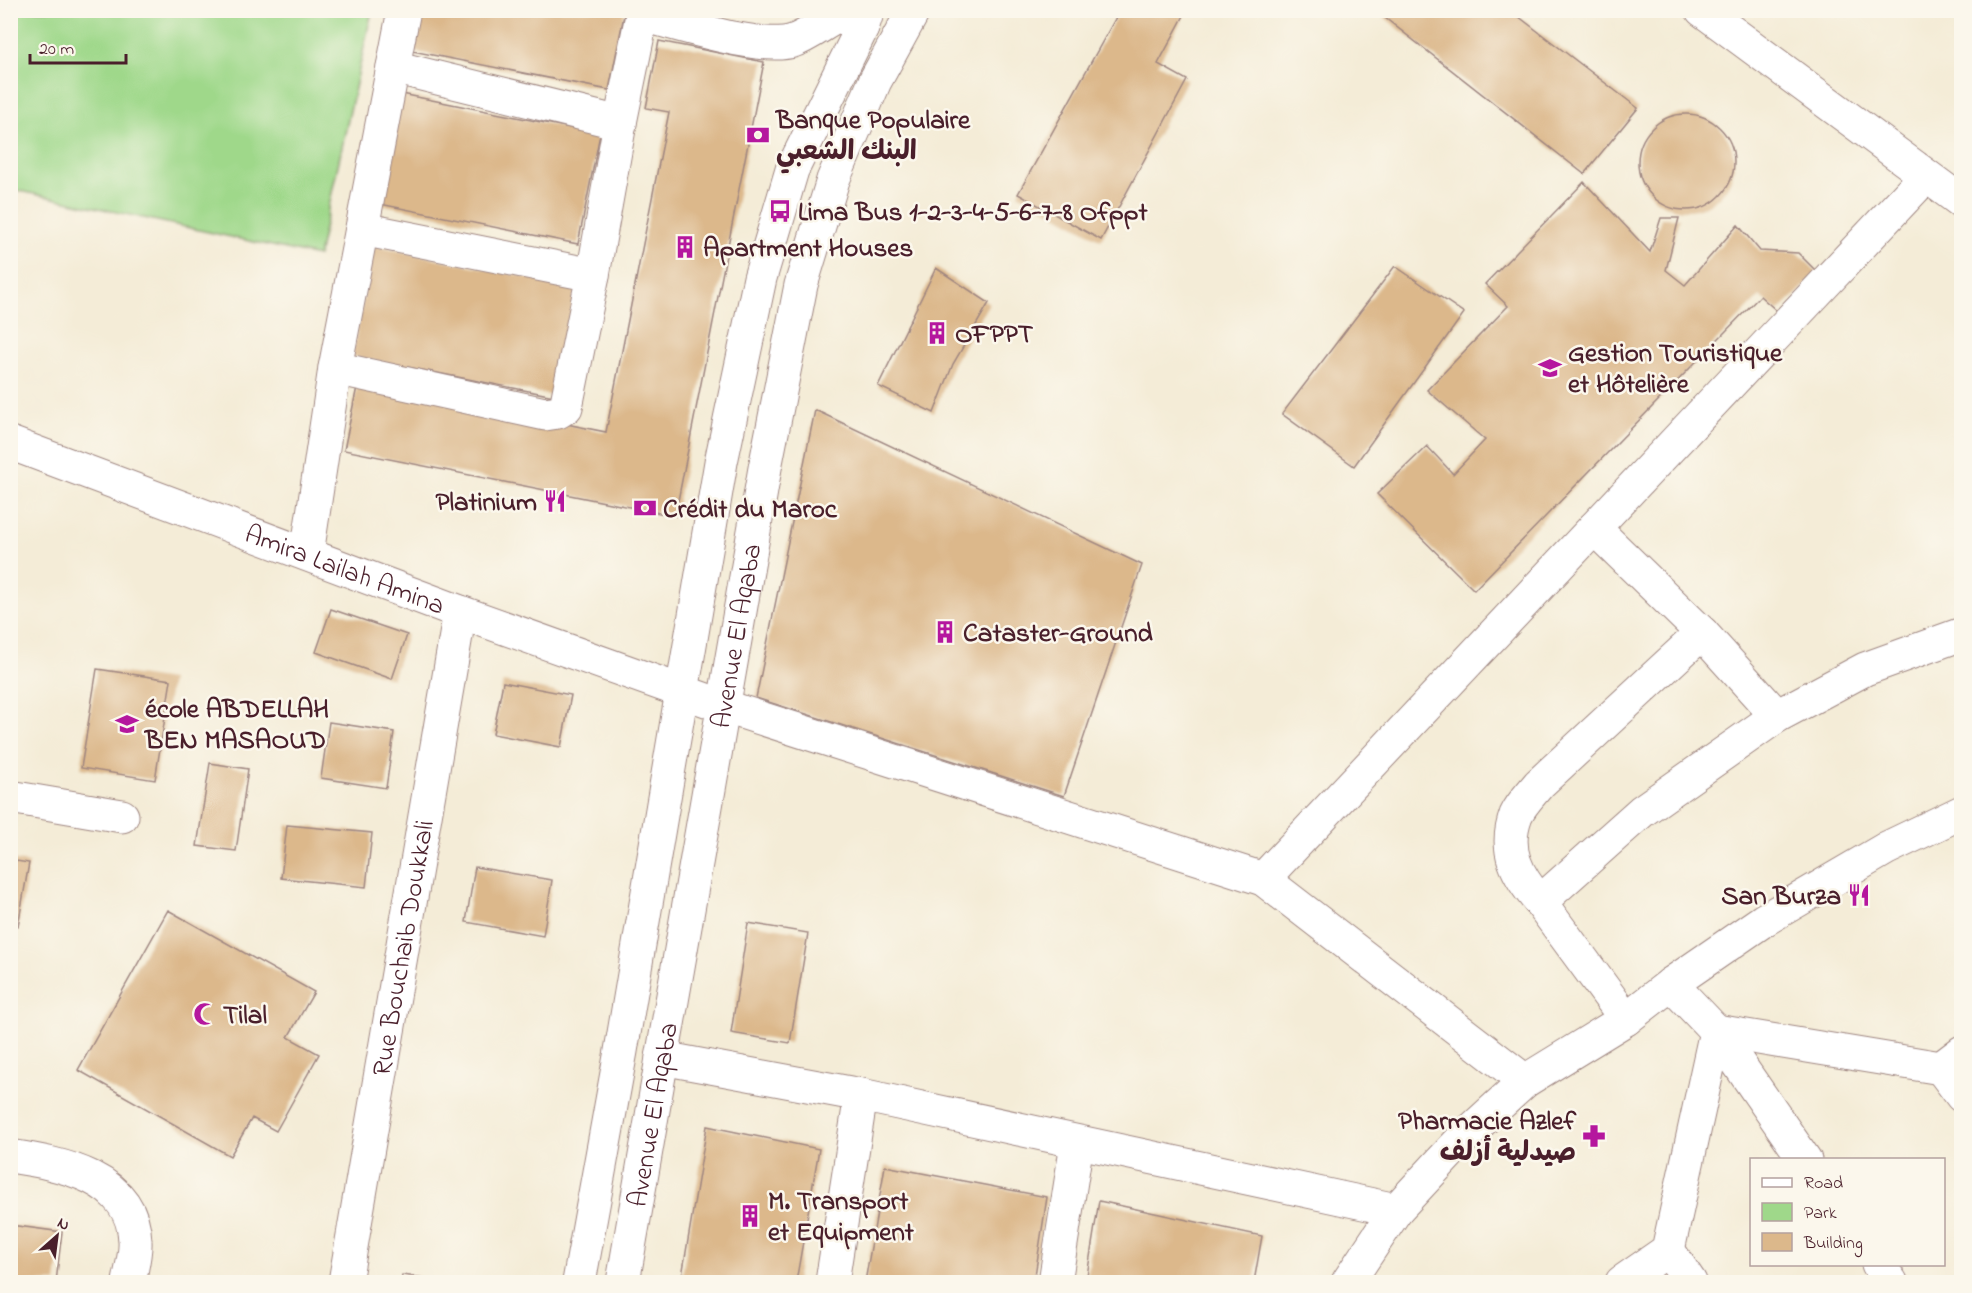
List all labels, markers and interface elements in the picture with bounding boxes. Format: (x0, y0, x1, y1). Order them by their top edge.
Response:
scale bar (30, 27, 126, 65)
text: 20 m (39, 37, 74, 63)
place label: Banque Populaire البنك الشعبي (774, 102, 971, 174)
bank icon: Banque Populaire البنك الشعبي (745, 122, 771, 148)
place label: Lima Bus 1-2-3-4-5-6-7-8 Ofppt (798, 194, 1148, 233)
bus stop icon: Lima Bus 1-2-3-4-5-6-7-8 Ofppt (767, 198, 793, 224)
place label: Apartment Houses (703, 230, 913, 269)
building icon: Apartment Houses (672, 234, 698, 260)
place label: OFPPT (955, 316, 1034, 355)
building icon: OFPPT (924, 320, 950, 346)
place label: Gestion Touristique et Hôtelière (1568, 335, 1783, 405)
school or university icon: Gestion Touristique et Hôtelière (1537, 355, 1563, 381)
place label: Platinium (435, 484, 537, 523)
restaurant icon: Platinium (542, 488, 568, 514)
place label: Crédit du Maroc (663, 491, 838, 530)
bank icon: Crédit du Maroc (632, 495, 658, 521)
street label: Amira Lailah Amina (239, 516, 450, 627)
street label: Avenue El Aqaba (703, 541, 773, 731)
place label: Cataster-Ground (963, 615, 1153, 654)
building icon: Cataster-Ground (932, 619, 958, 645)
place label: école ABDELLAH BEN MASAOUD (143, 691, 329, 761)
school or university icon: école ABDELLAH BEN MASAOUD (114, 711, 140, 737)
street label: Rue Bouchaib Doukkali (364, 817, 446, 1079)
place label: San Burza (1721, 878, 1841, 917)
restaurant icon: San Burza (1846, 882, 1872, 908)
place label: Tilal (223, 997, 267, 1036)
mosque icon: Tilal (192, 1001, 218, 1027)
street label: Avenue El Aqaba (619, 1020, 690, 1210)
place label: Pharmacie Azlef صيدلية أزلف (1398, 1103, 1576, 1173)
pharmacy icon: Pharmacie Azlef صيدلية أزلف (1581, 1123, 1607, 1149)
legend (1750, 1158, 1945, 1266)
text: Road (1804, 1171, 1843, 1197)
place label: M. Transport et Equipment (768, 1183, 915, 1253)
text: Park (1804, 1201, 1837, 1227)
building icon: M. Transport et Equipment (737, 1203, 763, 1229)
north arrow (27, 1206, 87, 1266)
text: N (53, 1211, 74, 1238)
text: Building (1803, 1231, 1863, 1258)

